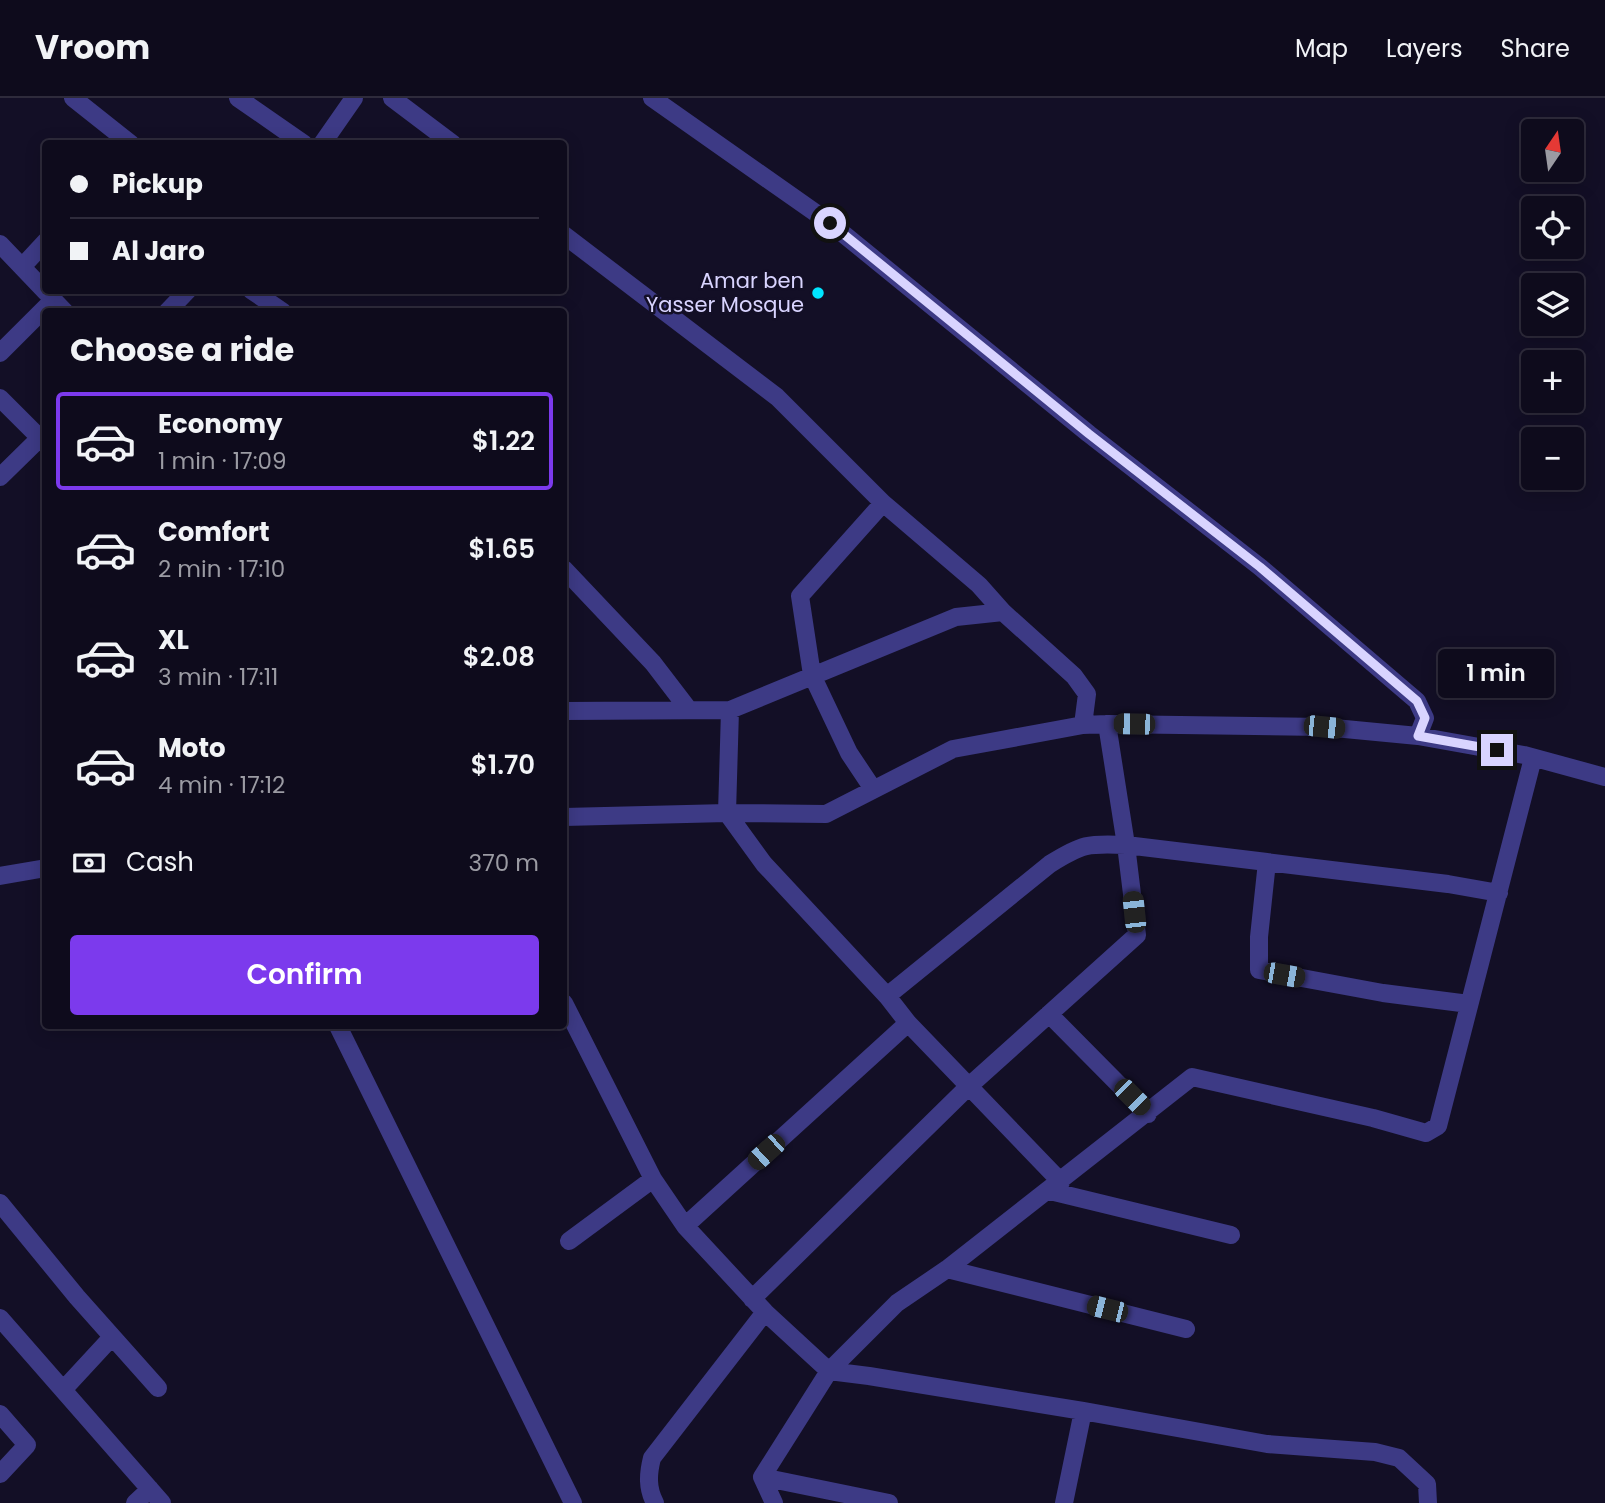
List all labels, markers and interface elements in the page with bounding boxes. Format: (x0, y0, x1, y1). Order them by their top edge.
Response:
text: Vroom (35, 24, 150, 71)
text: Map (1295, 32, 1348, 65)
text: Layers (1386, 32, 1462, 65)
text: Share (1500, 32, 1570, 65)
north arrow (1521, 119, 1584, 182)
map controls (1521, 119, 1584, 490)
text: Pickup (112, 166, 203, 202)
button: locate (1521, 196, 1584, 259)
route start (814, 207, 846, 239)
text: Al Jaro (112, 233, 205, 269)
place label: Amar ben Yasser Mosque (646, 266, 804, 319)
button: layers (1521, 273, 1584, 336)
marker: Amar ben Yasser Mosque (810, 285, 826, 301)
text: Choose a ride (70, 327, 294, 372)
button: + (1521, 350, 1584, 413)
text: Economy (158, 406, 282, 442)
icon: car (74, 410, 137, 473)
text: $1.22 (472, 423, 535, 459)
button: − (1521, 427, 1584, 490)
text: 1 min · 17:09 (158, 445, 286, 477)
text: Comfort (158, 514, 270, 550)
icon: car (74, 518, 137, 581)
text: $1.65 (468, 531, 535, 567)
text: 2 min · 17:10 (158, 553, 285, 585)
text: XL (158, 622, 189, 658)
icon: car (74, 626, 137, 689)
text: $2.08 (463, 639, 535, 675)
callout: 1 min (1439, 648, 1555, 698)
text: 1 min (1466, 657, 1526, 689)
text: 3 min · 17:11 (158, 661, 278, 693)
car (1113, 713, 1156, 735)
car (1303, 714, 1346, 740)
text: Moto (158, 730, 226, 766)
icon: car (74, 734, 137, 797)
route end (1481, 734, 1513, 766)
text: $1.70 (471, 747, 535, 783)
text: 4 min · 17:12 (158, 769, 285, 801)
icon: cash (70, 844, 108, 882)
text: Cash (126, 844, 194, 880)
text: 370 m (469, 847, 539, 879)
car (1122, 890, 1147, 934)
button: Confirm (70, 935, 539, 1015)
car (1262, 961, 1307, 989)
car (1110, 1075, 1155, 1119)
car (744, 1130, 789, 1174)
car (1085, 1294, 1130, 1324)

